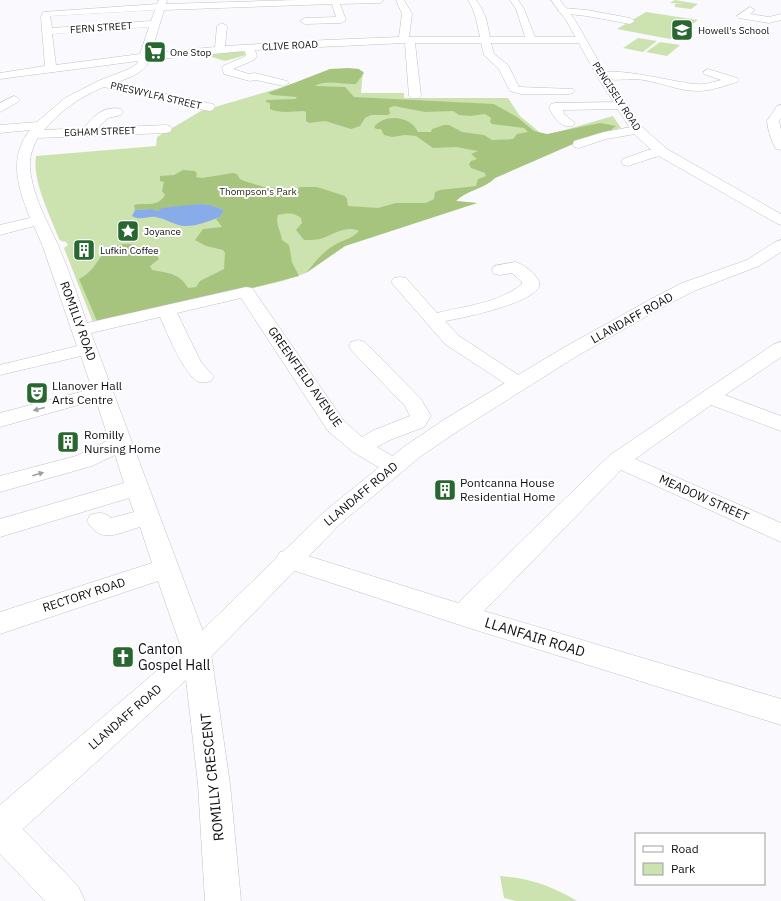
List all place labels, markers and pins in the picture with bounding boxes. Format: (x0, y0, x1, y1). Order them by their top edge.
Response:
school or university icon: Howell's School (669, 17, 695, 43)
place label: Howell's School (698, 24, 769, 37)
supermarket icon: One Stop (142, 39, 168, 65)
place label: One Stop (170, 46, 211, 59)
place icon: Joyance (115, 218, 141, 244)
place label: Joyance (144, 225, 181, 238)
building icon: Lufkin Coffee (71, 237, 97, 263)
place label: Lufkin Coffee (100, 244, 159, 257)
place label: Llanover Hall Arts Centre (52, 378, 122, 407)
theatre icon: Llanover Hall Arts Centre (24, 380, 50, 406)
place label: Romilly Nursing Home (84, 427, 161, 456)
building icon: Romilly Nursing Home (55, 429, 81, 455)
place label: Pontcanna House Residential Home (460, 475, 556, 504)
building icon: Pontcanna House Residential Home (432, 477, 458, 503)
place label: Canton Gospel Hall (138, 640, 210, 674)
church icon: Canton Gospel Hall (110, 644, 136, 670)

